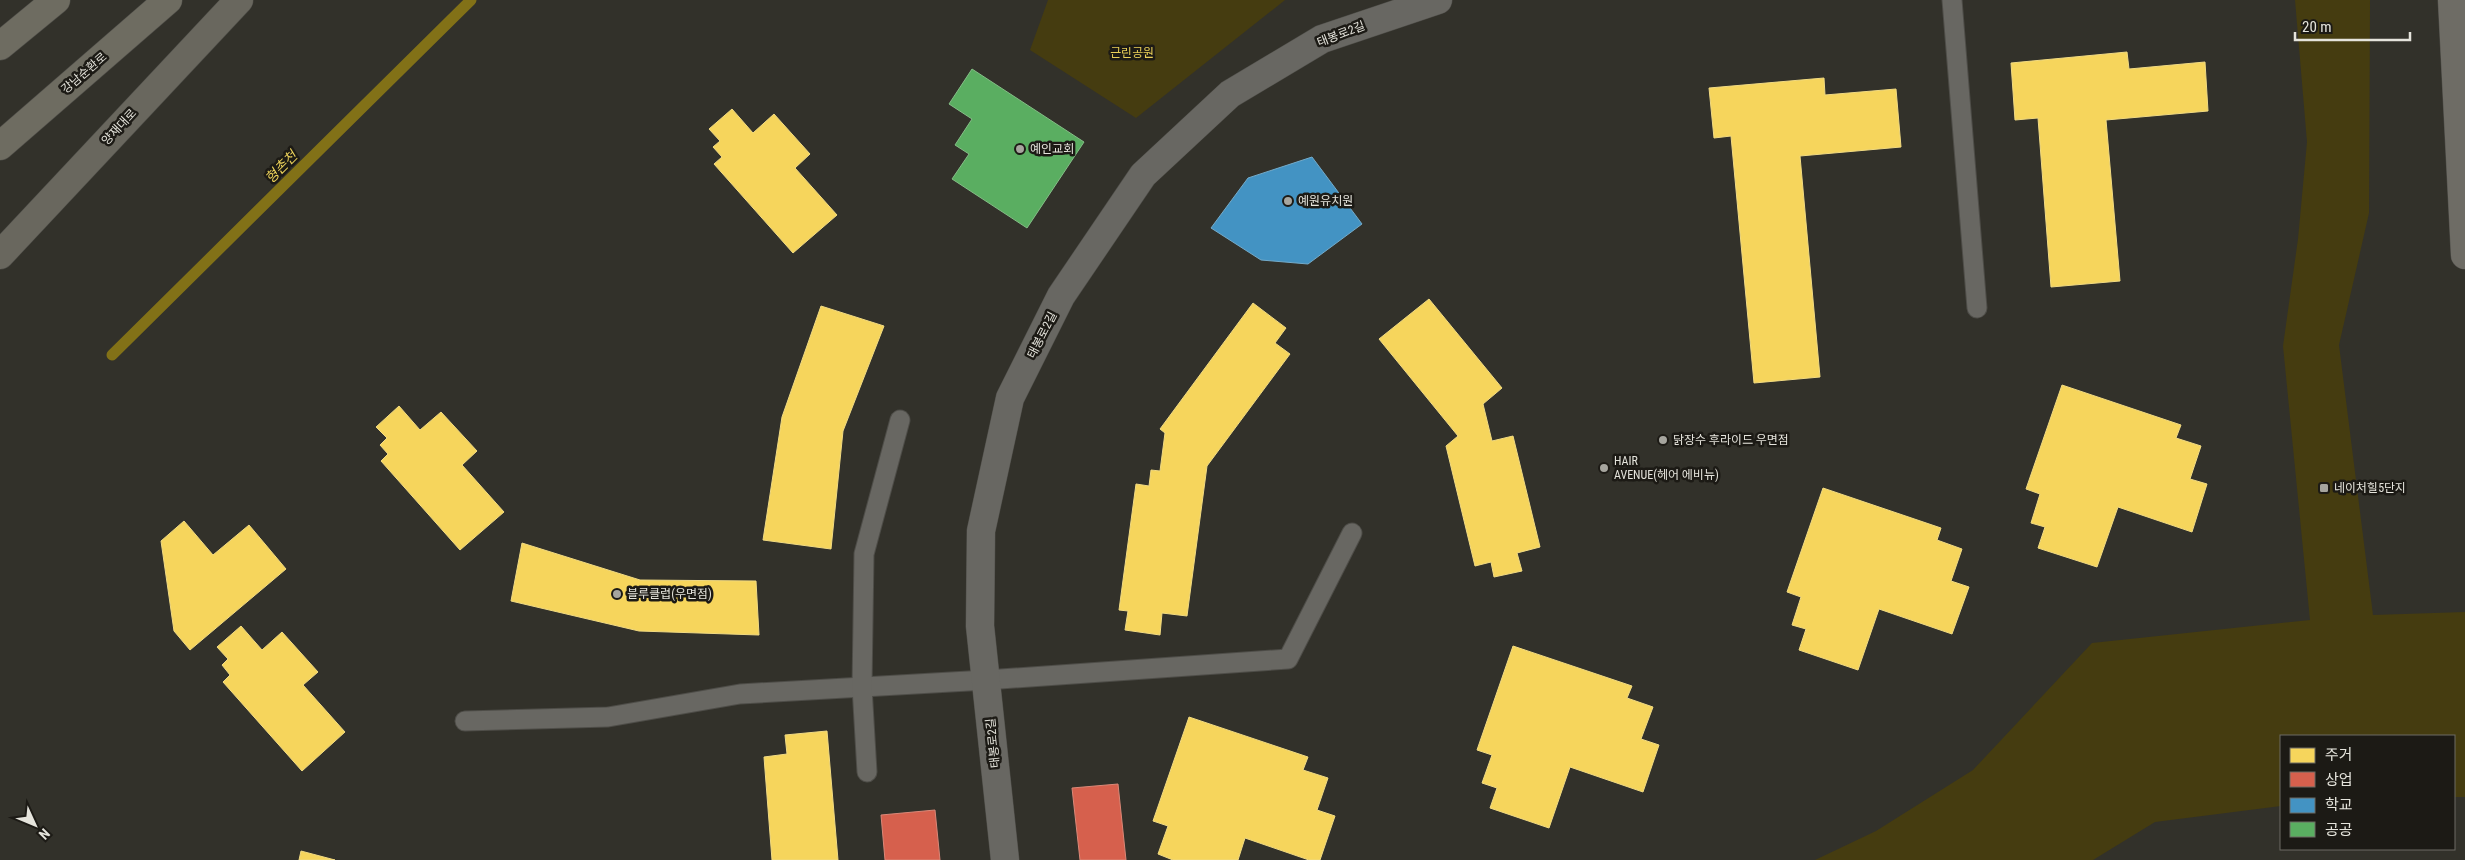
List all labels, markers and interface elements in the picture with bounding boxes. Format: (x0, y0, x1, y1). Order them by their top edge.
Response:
scale bar (2295, 10, 2410, 42)
street label: 태봉로2길 (1315, 18, 1367, 50)
text: 20 m (2302, 18, 2332, 36)
park label: 근린공원 (1110, 46, 1154, 60)
street label: 강남순환로 (59, 50, 109, 96)
street label: 양재대로 (99, 106, 139, 148)
place label: 예인교회 (1030, 142, 1074, 156)
marker: 예인교회 (1014, 143, 1026, 155)
water label: 형촌천 (262, 147, 301, 186)
place label: 예원유치원 (1298, 194, 1353, 208)
marker: 예원유치원 (1282, 195, 1294, 207)
street label: 태봉로2길 (1024, 310, 1060, 360)
place label: 닭장수 후라이드 우면점 (1673, 433, 1789, 447)
marker: 닭장수 후라이드 우면점 (1657, 434, 1669, 446)
place label: HAIR AVENUE(헤어 에비뉴) (1614, 454, 1719, 482)
marker: HAIR AVENUE(헤어 에비뉴) (1598, 462, 1610, 474)
place label: 네이처힐5단지 (2334, 481, 2406, 495)
marker: 네이처힐5단지 (2318, 482, 2330, 494)
place label: 블루클럽(우면점) (627, 587, 712, 601)
marker: 블루클럽(우면점) (611, 588, 623, 600)
street label: 태봉로2길 (983, 717, 1003, 769)
legend (2280, 735, 2455, 850)
text: 주거 (2325, 746, 2353, 764)
text: 상업 (2325, 771, 2353, 789)
text: 학교 (2325, 796, 2353, 814)
north arrow (10, 800, 60, 850)
text: 공공 (2325, 821, 2353, 839)
text: N (36, 825, 53, 843)

